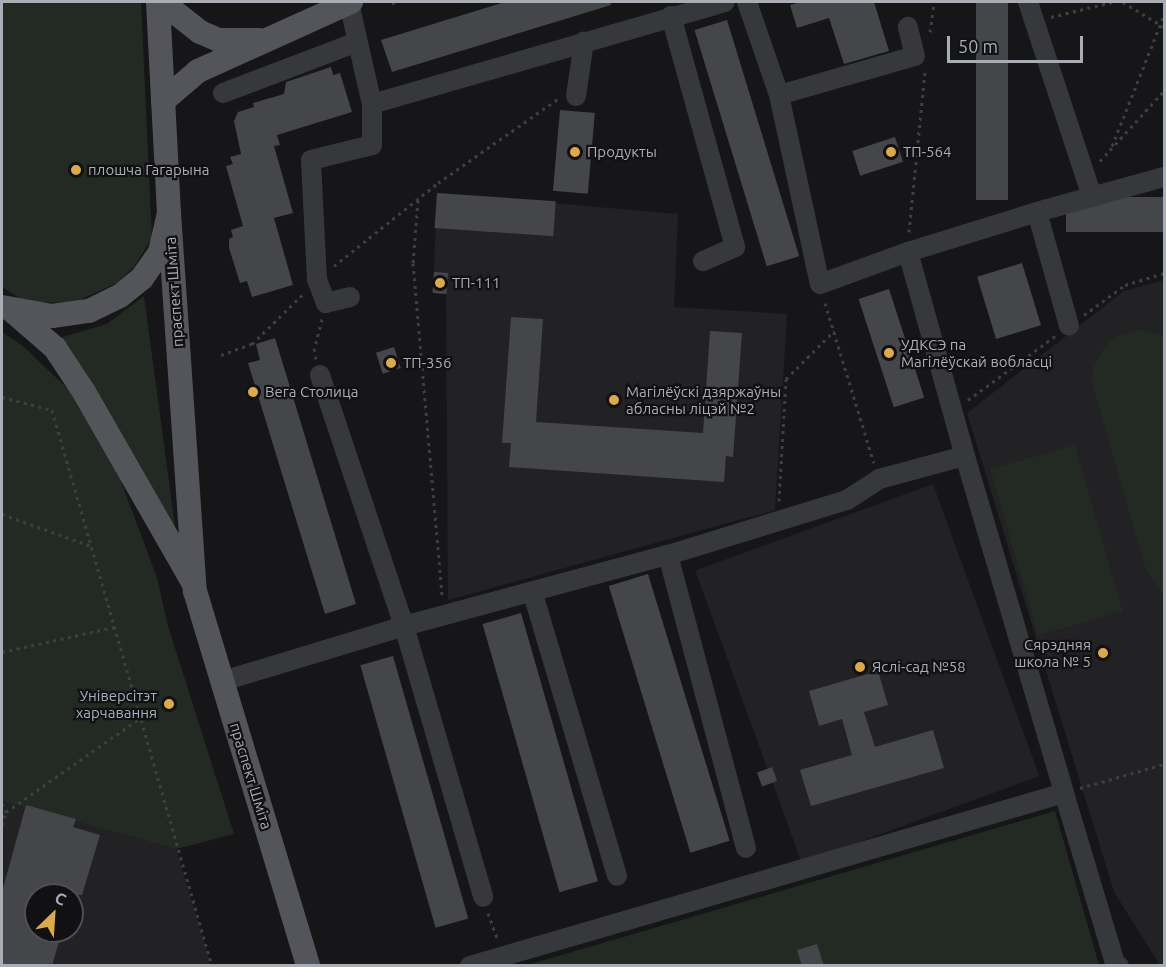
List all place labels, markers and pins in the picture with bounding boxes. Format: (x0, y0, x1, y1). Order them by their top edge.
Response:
place label: Продукты (587, 143, 657, 161)
place label: ТП-564 (903, 143, 951, 161)
marker: Продукты (568, 145, 582, 159)
marker: ТП-564 (884, 145, 898, 159)
place label: плошча Гагарына (88, 161, 209, 179)
marker: плошча Гагарына (69, 163, 83, 177)
place label: ТП-111 (452, 274, 500, 292)
marker: ТП-111 (433, 276, 447, 290)
place label: УДКСЭ па Магілёўскай вобласці (901, 335, 1052, 370)
marker: УДКСЭ па Магілёўскай вобласці (882, 346, 896, 360)
place label: ТП-356 (403, 354, 451, 372)
marker: ТП-356 (384, 356, 398, 370)
place label: Магілёўскі дзяржаўны абласны ліцэй №2 (626, 382, 781, 417)
place label: Вега Столица (265, 383, 358, 401)
marker: Вега Столица (246, 385, 260, 399)
marker: Магілёўскі дзяржаўны абласны ліцэй №2 (607, 393, 621, 407)
place label: Сярэдняя школа № 5 (1014, 635, 1091, 670)
marker: Сярэдняя школа № 5 (1096, 646, 1110, 660)
place label: Яслі-сад №58 (872, 658, 966, 676)
marker: Яслі-сад №58 (853, 660, 867, 674)
place label: Універсітэт харчавання (76, 686, 157, 721)
marker: Універсітэт харчавання (162, 697, 176, 711)

